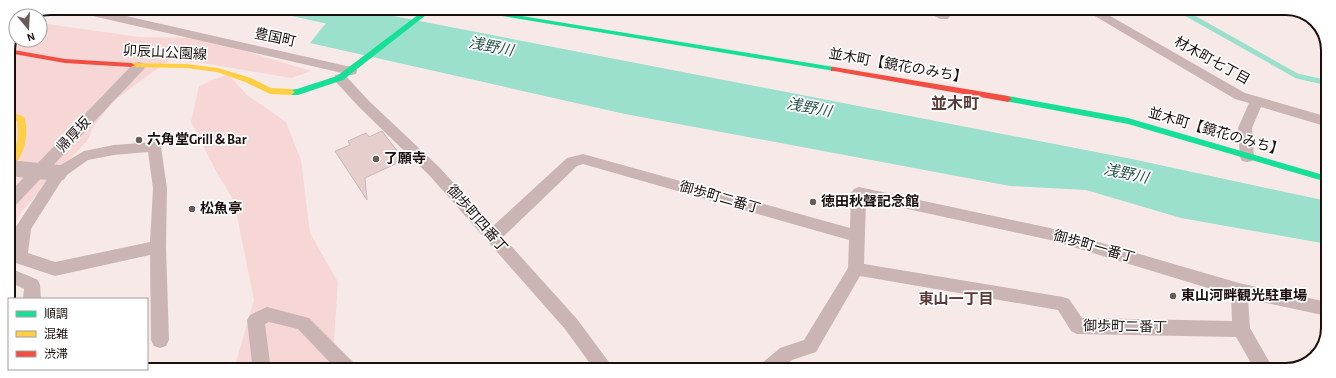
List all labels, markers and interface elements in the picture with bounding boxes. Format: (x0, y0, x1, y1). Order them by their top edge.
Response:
north arrow (8, 8, 48, 48)
street label: 豊国町 (253, 26, 297, 49)
text: N (26, 31, 36, 43)
street label: 材木町七丁目 (1172, 33, 1253, 87)
water label: 浅野川 (467, 34, 517, 59)
street label: 卯辰山公園線 (123, 43, 207, 62)
street label: 並木町【鏡花のみち】 (828, 45, 968, 85)
water label: 浅野川 (785, 95, 835, 120)
district label: 並木町 (931, 95, 979, 112)
street label: 並木町【鏡花のみち】 (1147, 104, 1286, 158)
street label: 帰厚坂 (54, 114, 93, 155)
place label: 六角堂Grill＆Bar (147, 132, 247, 147)
marker: 六角堂Grill＆Bar (134, 135, 144, 145)
place label: 了願寺 (384, 151, 426, 166)
marker: 了願寺 (371, 154, 381, 164)
water label: 浅野川 (1102, 161, 1152, 186)
street label: 御歩町二番丁 (678, 179, 763, 216)
street label: 御歩町四番丁 (444, 182, 511, 255)
place label: 徳田秋聲記念館 (821, 194, 919, 209)
marker: 徳田秋聲記念館 (808, 197, 818, 207)
place label: 松魚亭 (200, 201, 242, 216)
marker: 松魚亭 (187, 204, 197, 214)
street label: 御歩町一番丁 (1052, 228, 1137, 265)
place label: 東山河畔観光駐車場 (1181, 288, 1307, 303)
district label: 東山一丁目 (918, 291, 994, 307)
marker: 東山河畔観光駐車場 (1168, 291, 1178, 301)
legend (8, 298, 148, 370)
text: 順調 (44, 308, 68, 320)
street label: 御歩町二番丁 (1083, 318, 1167, 335)
text: 混雑 (44, 327, 68, 340)
text: 渋滞 (44, 348, 68, 360)

